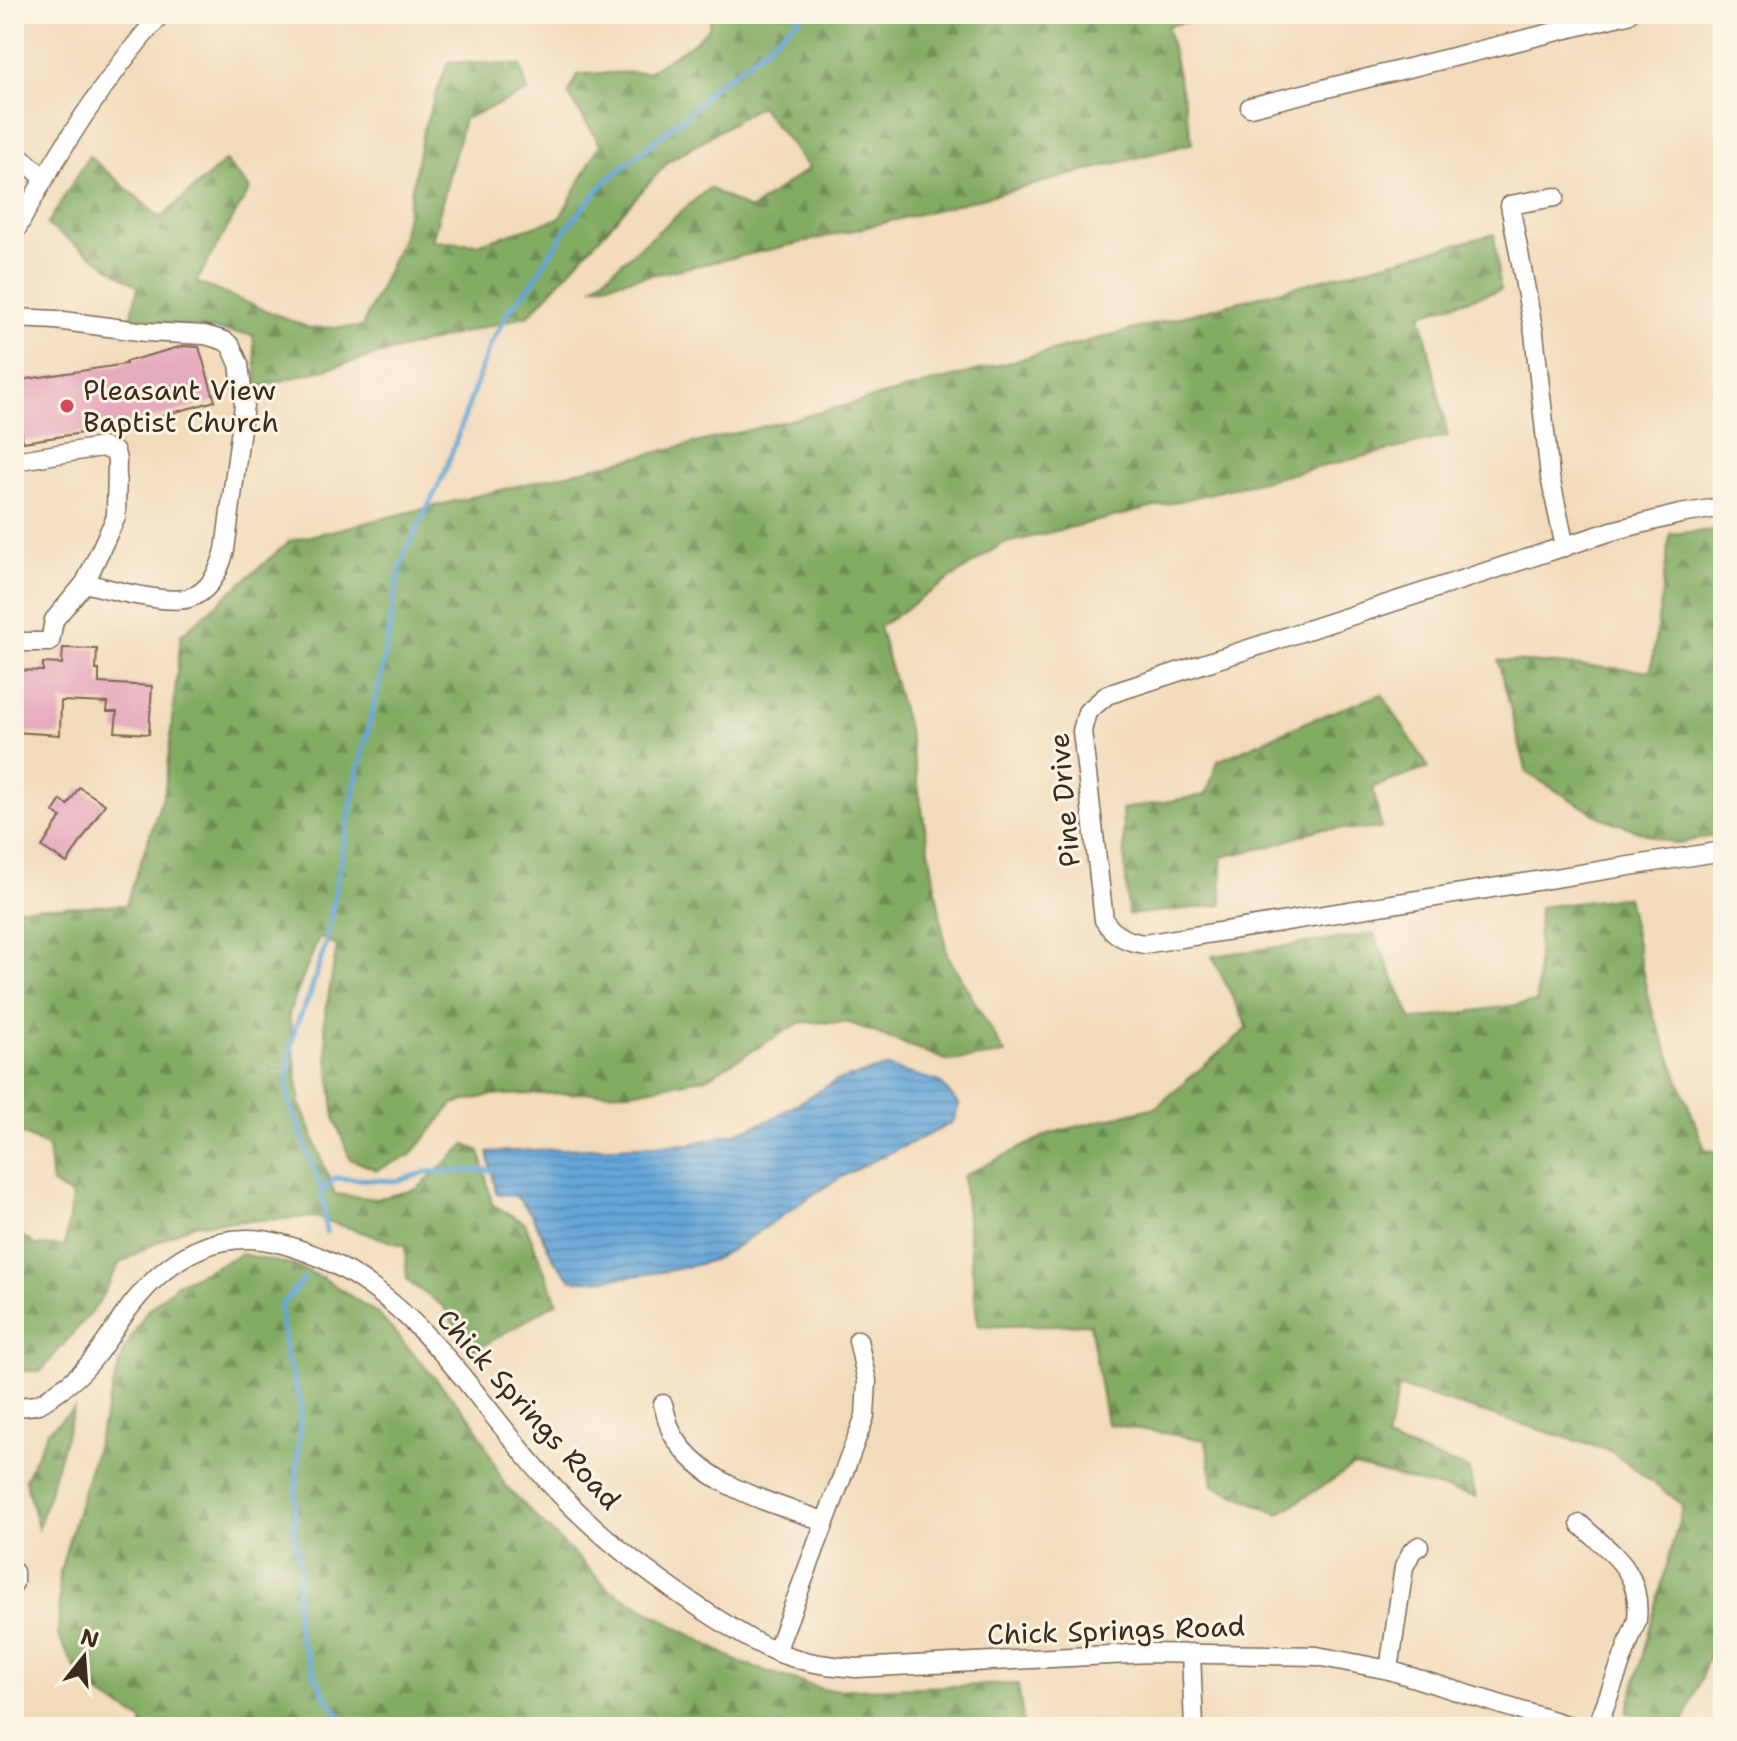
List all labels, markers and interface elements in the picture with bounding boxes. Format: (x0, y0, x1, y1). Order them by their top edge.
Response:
place label: Pleasant View Baptist Church (83, 371, 279, 441)
marker: Pleasant View Baptist Church (58, 397, 76, 415)
street label: Pine Drive (1039, 731, 1089, 869)
street label: Chick Springs Road (428, 1300, 630, 1518)
street label: Chick Springs Road (986, 1607, 1246, 1653)
north arrow (44, 1617, 124, 1697)
text: N (77, 1622, 102, 1655)

